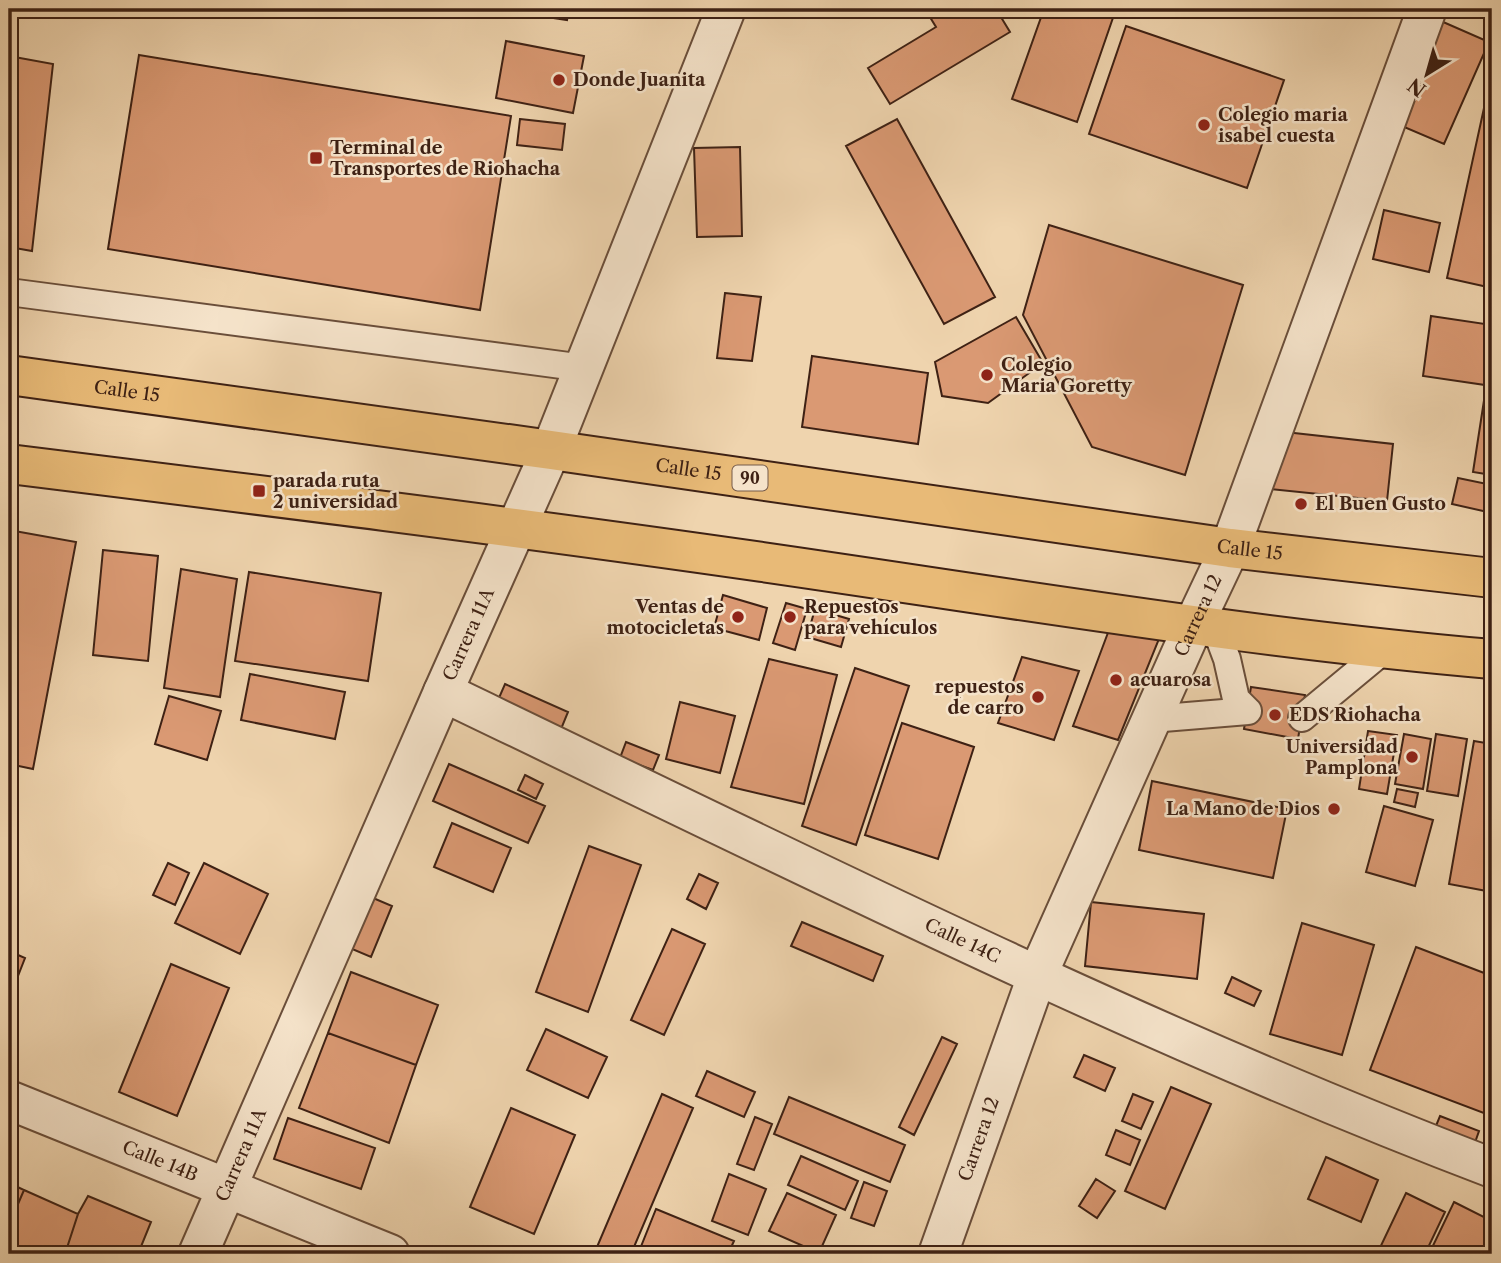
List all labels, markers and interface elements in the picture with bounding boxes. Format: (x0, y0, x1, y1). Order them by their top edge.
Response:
north arrow (1392, 38, 1462, 108)
place label: Donde Juanita (573, 69, 706, 91)
marker: Donde Juanita (551, 72, 567, 88)
text: N (1404, 73, 1431, 101)
place label: Colegio maria isabel cuesta (1218, 104, 1348, 147)
marker: Colegio maria isabel cuesta (1196, 117, 1212, 133)
place label: Terminal de Transportes de Riohacha (330, 137, 561, 180)
marker: Terminal de Transportes de Riohacha (308, 150, 324, 166)
place label: Colegio Maria Goretty (1001, 354, 1133, 397)
marker: Colegio Maria Goretty (979, 367, 995, 383)
street label: Calle 15 (92, 376, 161, 407)
street label: Calle 15 (654, 454, 723, 485)
road number: 90 (732, 466, 768, 491)
place label: parada ruta 2 universidad (273, 470, 398, 513)
marker: parada ruta 2 universidad (251, 483, 267, 499)
place label: El Buen Gusto (1315, 493, 1446, 515)
marker: El Buen Gusto (1293, 496, 1309, 512)
street label: Calle 15 (1215, 535, 1284, 565)
street label: Carrera 12 (1170, 571, 1227, 660)
street label: Carrera 11A (438, 584, 499, 684)
place label: Ventas de motocicletas (607, 596, 724, 639)
place label: Repuestos para vehículos (804, 596, 937, 639)
marker: Ventas de motocicletas (730, 609, 746, 625)
marker: Repuestos para vehículos (782, 609, 798, 625)
place label: acuarosa (1130, 669, 1212, 691)
marker: acuarosa (1108, 672, 1124, 688)
place label: repuestos de carro (935, 676, 1024, 719)
marker: repuestos de carro (1030, 689, 1046, 705)
place label: EDS Riohacha (1289, 704, 1421, 726)
marker: EDS Riohacha (1267, 707, 1283, 723)
place label: Universidad Pamplona (1286, 736, 1399, 779)
marker: Universidad Pamplona (1404, 749, 1420, 765)
place label: La Mano de Dios (1166, 798, 1320, 820)
marker: La Mano de Dios (1326, 801, 1342, 817)
street label: Calle 14C (921, 914, 1004, 968)
street label: Carrera 12 (954, 1094, 1004, 1184)
street label: Carrera 11A (211, 1104, 271, 1205)
street label: Calle 14B (119, 1136, 201, 1186)

